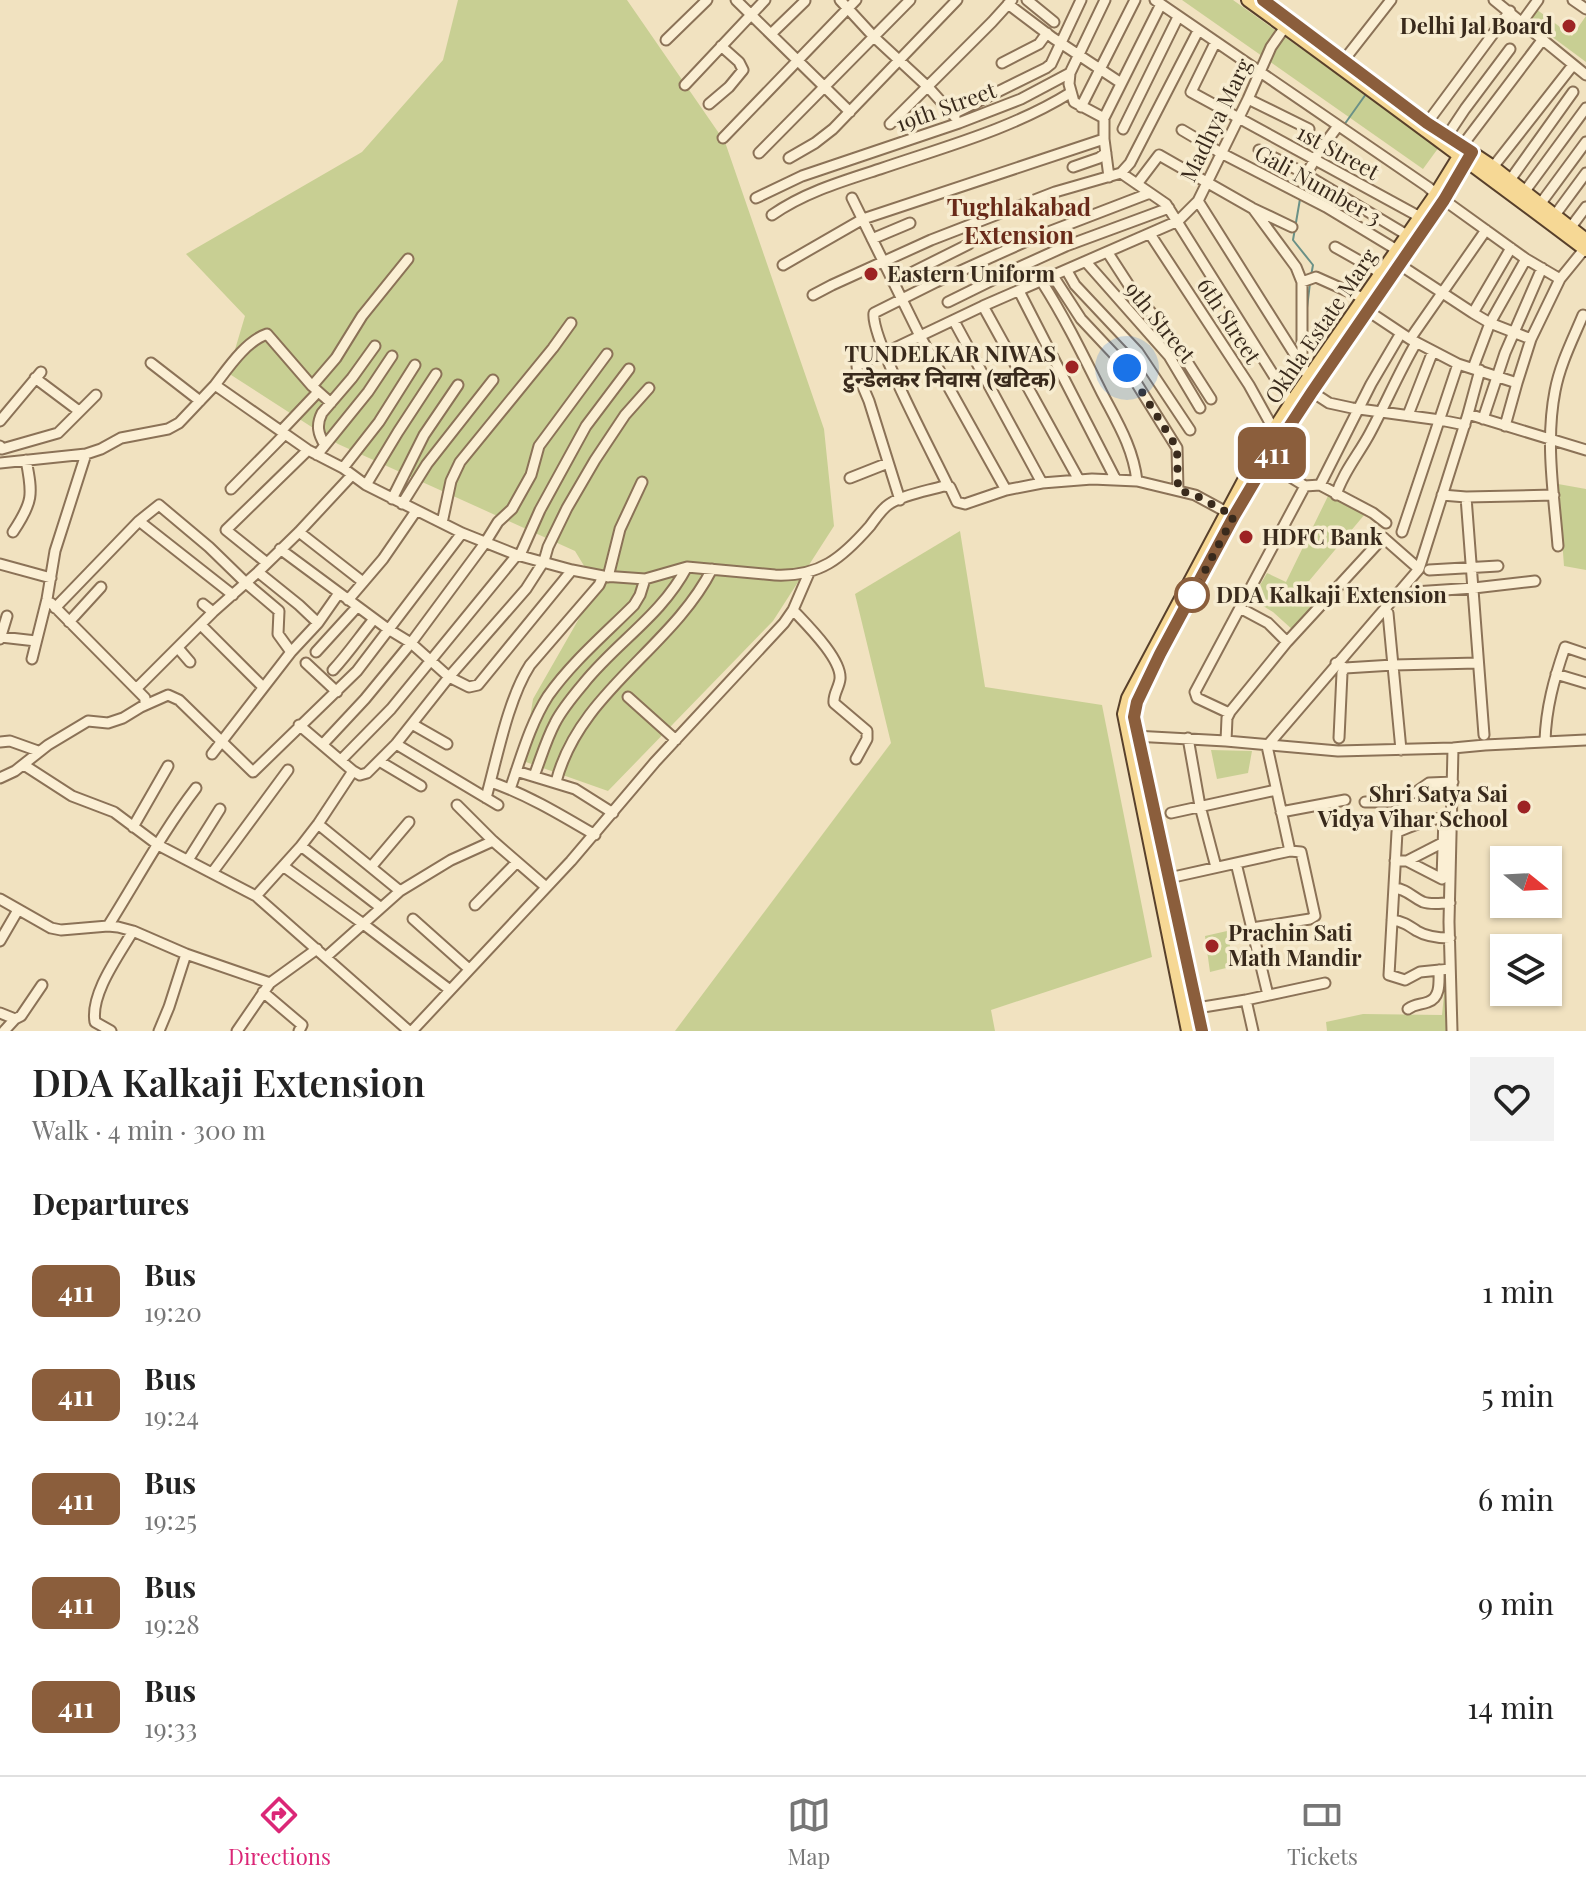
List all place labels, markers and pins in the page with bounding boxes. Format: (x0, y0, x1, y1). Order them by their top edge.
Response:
place label: Delhi Jal Board (1400, 10, 1553, 40)
marker: Delhi Jal Board (1560, 17, 1578, 35)
place label: Eastern Uniform (887, 258, 1055, 288)
marker: Eastern Uniform (862, 265, 880, 283)
place label: TUNDELKAR NIWAS टुन्डेलकर निवास (खटिक) (843, 338, 1056, 393)
marker: TUNDELKAR NIWAS टुन्डेलकर निवास (खटिक) (1063, 358, 1081, 376)
place label: HDFC Bank (1262, 521, 1383, 551)
marker: HDFC Bank (1237, 528, 1255, 546)
marker: DDA Kalkaji Extension (1175, 578, 1209, 612)
place label: DDA Kalkaji Extension (1216, 579, 1447, 609)
place label: Shri Satya Sai Vidya Vihar School (1317, 778, 1508, 833)
marker: Shri Satya Sai Vidya Vihar School (1515, 798, 1533, 816)
place label: Prachin Sati Math Mandir (1228, 917, 1362, 972)
marker: Prachin Sati Math Mandir (1203, 937, 1221, 955)

